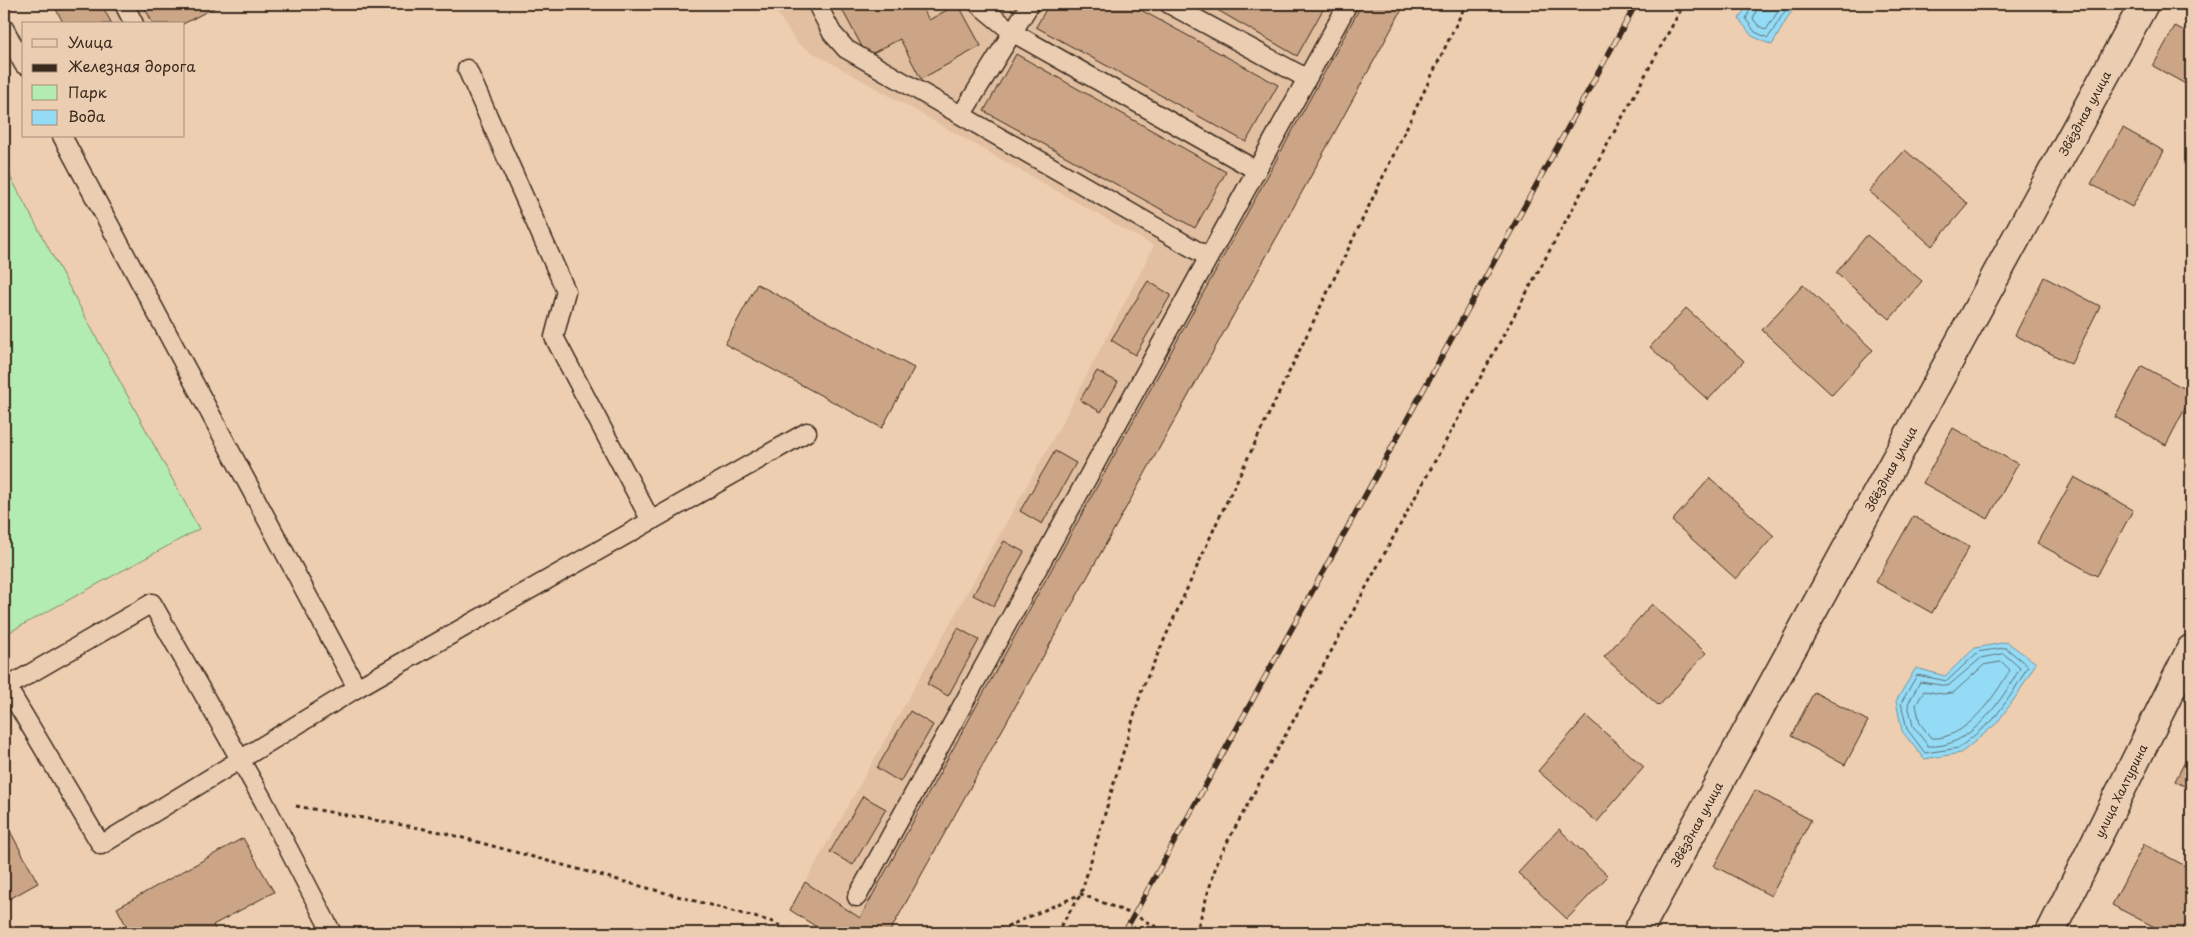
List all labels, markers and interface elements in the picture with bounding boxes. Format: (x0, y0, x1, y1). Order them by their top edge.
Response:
legend (22, 22, 185, 138)
text: Улица (68, 30, 113, 53)
text: Железная дорога (68, 54, 196, 77)
street label: Звёздная улица (2054, 67, 2115, 159)
text: Парк (68, 80, 107, 103)
text: Вода (68, 104, 106, 127)
street label: Звёздная улица (1860, 422, 1921, 514)
street label: улица Халтурина (2090, 740, 2152, 840)
street label: Звёздная улица (1666, 778, 1727, 870)

